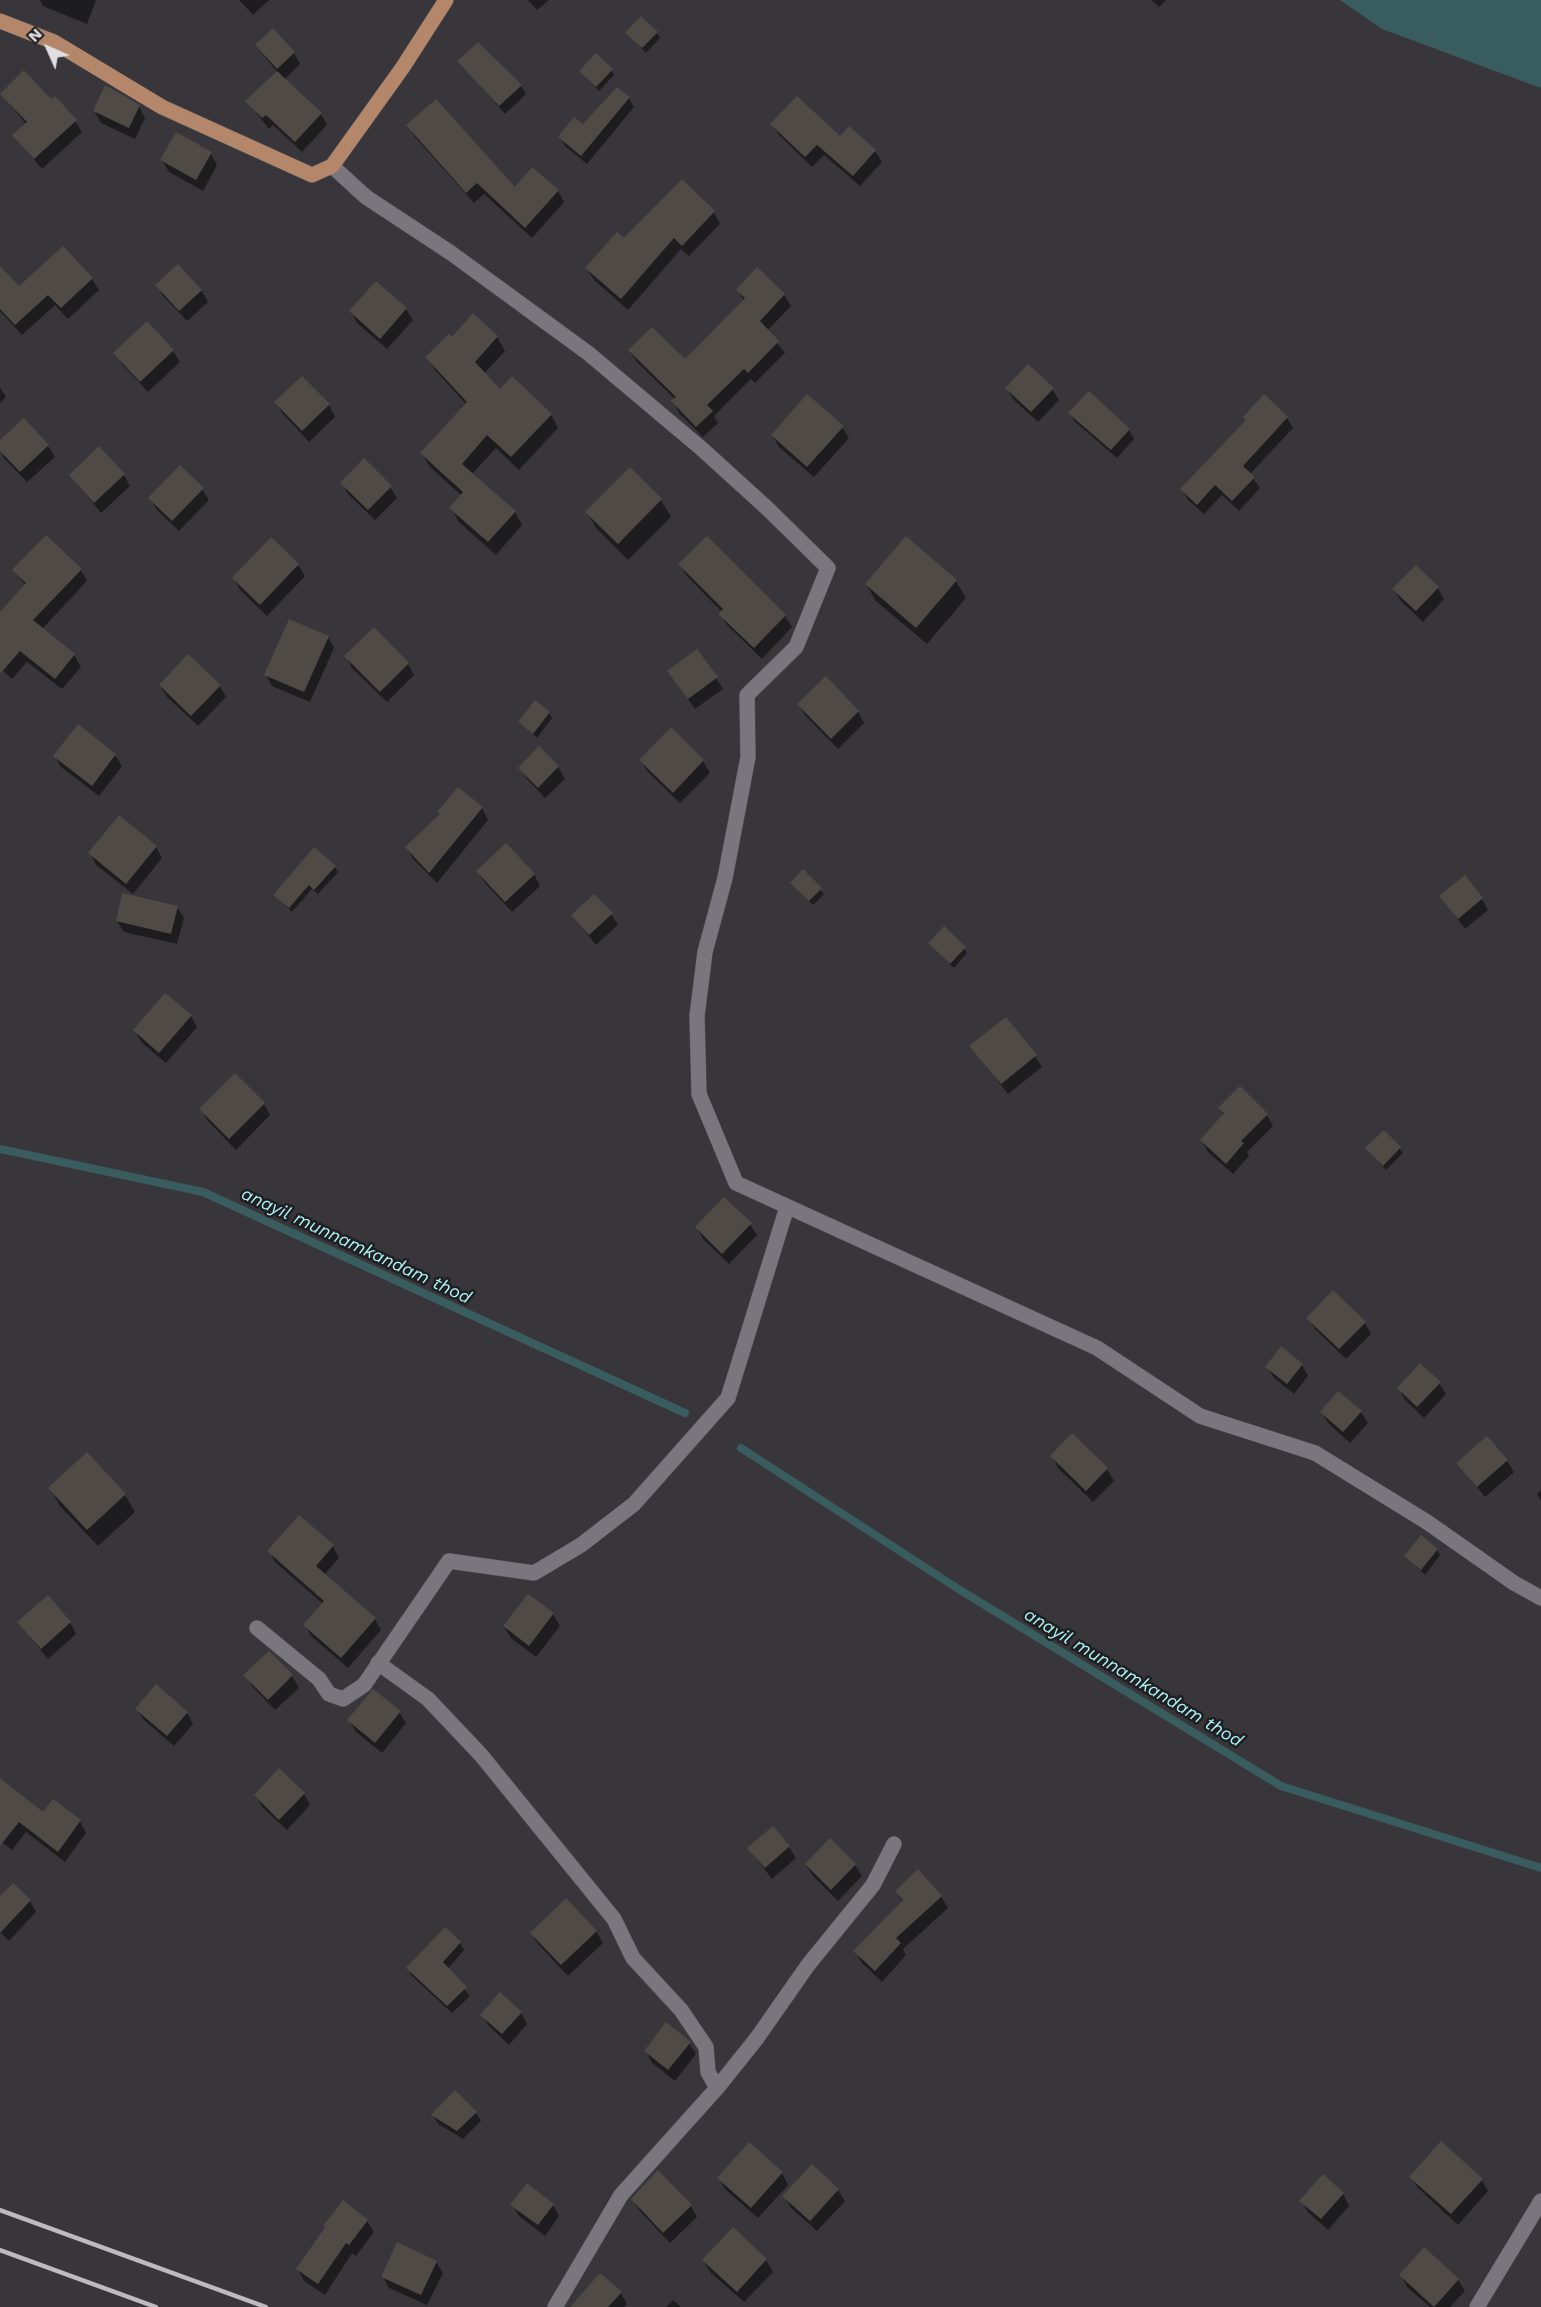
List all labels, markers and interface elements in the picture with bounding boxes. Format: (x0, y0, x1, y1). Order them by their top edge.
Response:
north arrow (18, 18, 78, 78)
text: N (24, 24, 46, 46)
water label: anayil munnamkandam thod (238, 1183, 474, 1309)
water label: anayil munnamkandam thod (1020, 1604, 1246, 1752)

